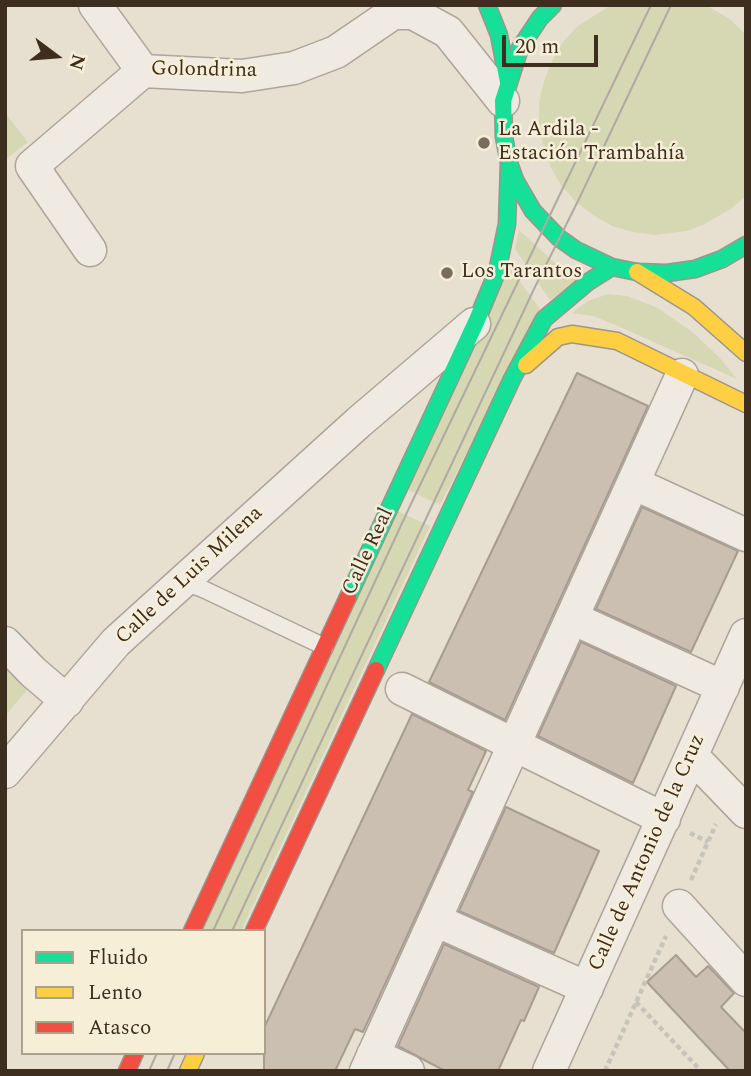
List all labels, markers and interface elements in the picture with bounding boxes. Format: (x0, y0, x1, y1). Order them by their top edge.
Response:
north arrow (21, 21, 91, 91)
scale bar (506, 21, 602, 65)
text: 20 m (515, 31, 559, 63)
text: N (61, 50, 93, 73)
street label: Golondrina (151, 57, 257, 85)
place label: La Ardila - Estación Trambahía (498, 118, 685, 168)
marker: La Ardila - Estación Trambahía (476, 135, 492, 151)
place label: Los Tarantos (461, 260, 582, 286)
marker: Los Tarantos (439, 265, 455, 281)
street label: Calle de Luis Milena (111, 501, 269, 651)
street label: Calle Real (338, 504, 400, 600)
street label: Calle de Antonio de la Cruz (584, 731, 712, 975)
legend (21, 929, 266, 1055)
text: Fluido (88, 942, 148, 974)
text: Lento (88, 977, 142, 1009)
text: Atasco (88, 1012, 151, 1044)

